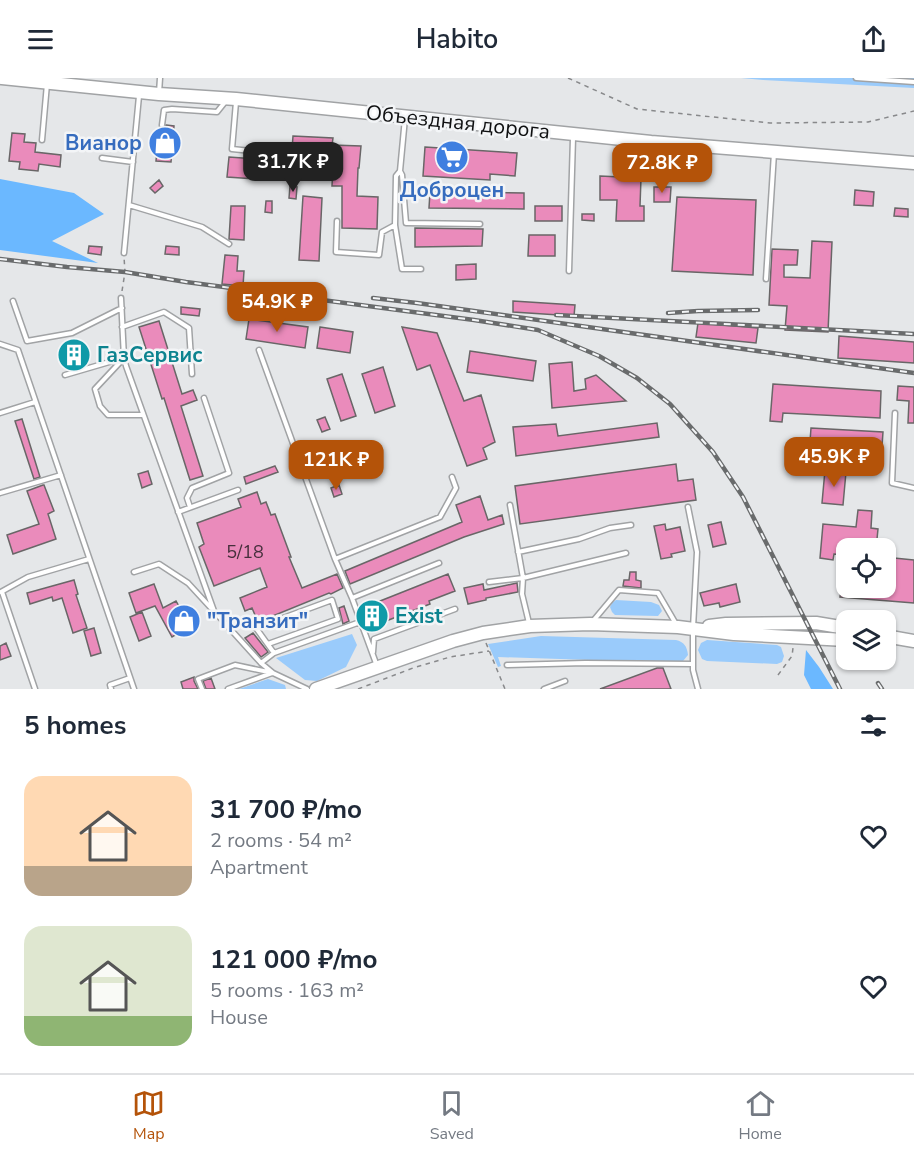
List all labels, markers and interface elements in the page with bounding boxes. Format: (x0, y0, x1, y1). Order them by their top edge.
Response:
text: Habito (416, 21, 498, 58)
icon: menu (24, 23, 57, 56)
icon: share (857, 23, 890, 56)
street label: Объездная дорога (365, 98, 551, 146)
shop icon: Вианор (147, 125, 183, 161)
place label: Вианор (65, 129, 142, 157)
supermarket icon: Доброцен (434, 139, 470, 175)
pin: 31.7K ₽ (238, 142, 348, 193)
pin: 72.8K ₽ (607, 143, 717, 194)
text: 31.7K ₽ (257, 148, 329, 175)
text: 72.8K ₽ (626, 149, 698, 176)
place label: Доброцен (400, 176, 504, 204)
pin: 54.9K ₽ (222, 282, 332, 333)
text: 54.9K ₽ (241, 288, 313, 315)
building icon: ГазСервис (56, 337, 92, 373)
place label: ГазСервис (97, 341, 202, 369)
pin: 45.9K ₽ (779, 437, 889, 488)
pin: 121K ₽ (287, 440, 385, 491)
text: 45.9K ₽ (798, 443, 870, 470)
text: 121K ₽ (303, 446, 369, 473)
map controls (836, 538, 896, 670)
button: locate (836, 538, 896, 598)
house number: 5/18 (226, 540, 264, 564)
building icon: Exist (354, 598, 390, 634)
place label: Exist (395, 602, 444, 630)
shop icon: "Транзит" (166, 603, 202, 639)
place label: "Транзит" (207, 607, 308, 635)
button: layers (836, 610, 896, 670)
text: 5 homes (24, 708, 126, 743)
icon: filters (857, 709, 890, 742)
text: 31 700 ₽/mo (210, 792, 362, 827)
icon: home (72, 800, 144, 872)
icon: heart (857, 820, 890, 853)
text: 2 rooms · 54 m² (210, 827, 352, 854)
text: Apartment (210, 854, 308, 881)
text: 121 000 ₽/mo (210, 942, 378, 977)
icon: home (72, 950, 144, 1022)
icon: heart (857, 970, 890, 1003)
text: 5 rooms · 163 m² (210, 977, 364, 1004)
text: House (210, 1004, 268, 1031)
tab: Map (132, 1087, 165, 1145)
tab: Saved (430, 1087, 474, 1145)
tab: Home (738, 1087, 782, 1145)

